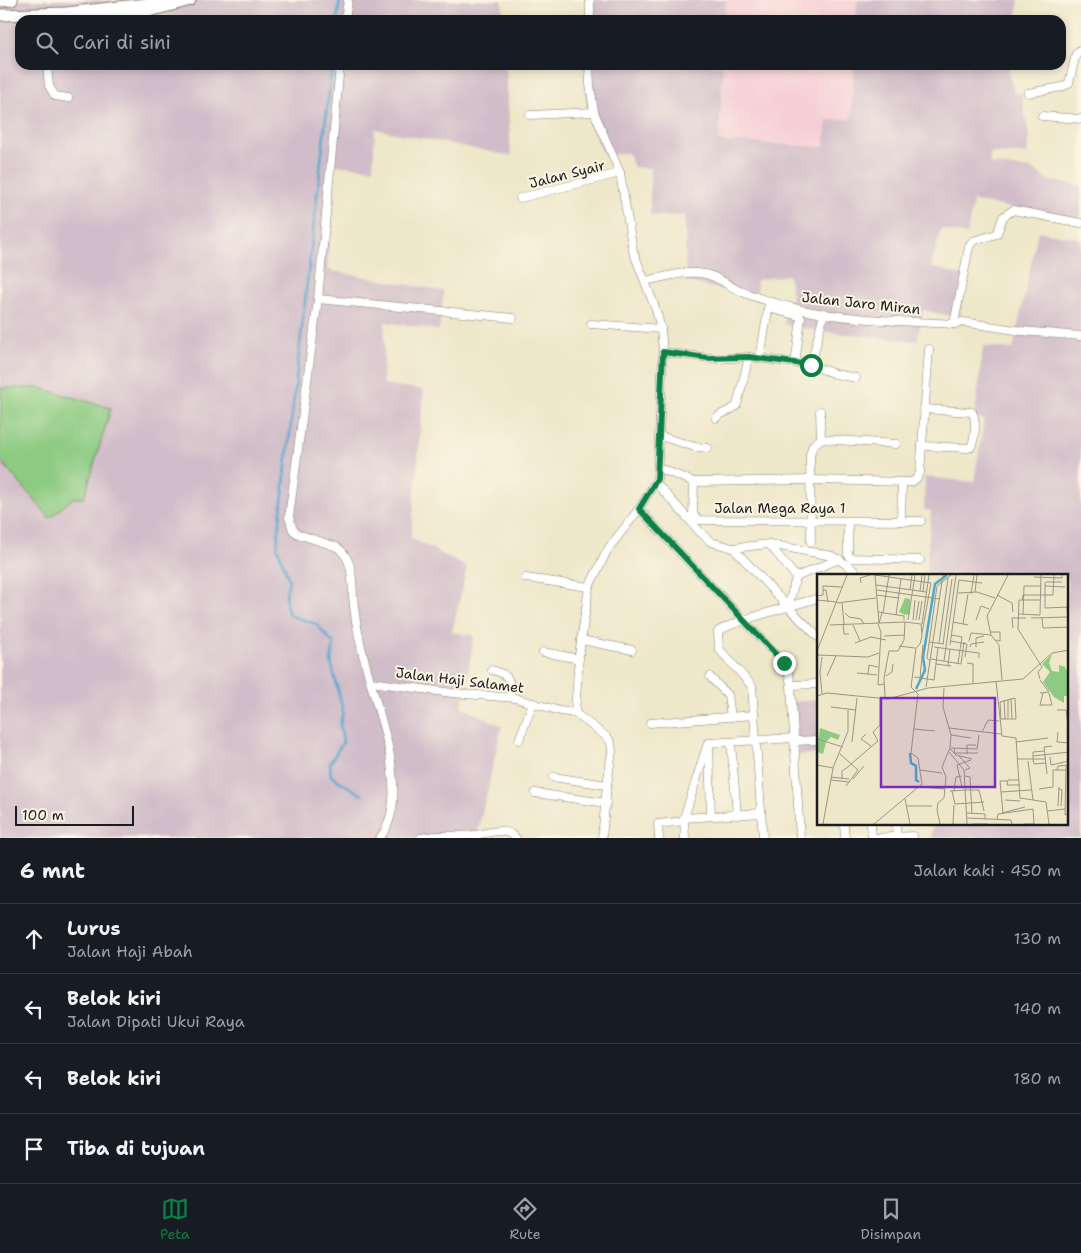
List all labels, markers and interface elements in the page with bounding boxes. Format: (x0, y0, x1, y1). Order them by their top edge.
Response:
search box (15, 15, 1066, 70)
icon: search (33, 29, 61, 57)
text: Cari di sini (73, 30, 171, 55)
street label: Jalan Syair (527, 156, 607, 192)
street label: Jalan Jaro Miran (801, 288, 922, 318)
route start (800, 354, 823, 377)
street label: Jalan Mega Raya 1 (714, 499, 846, 517)
inset map (817, 574, 1068, 826)
route end (773, 652, 796, 675)
street label: Jalan Haji Salamet (395, 663, 525, 697)
scale bar (15, 803, 134, 826)
text: 100 m (22, 806, 64, 824)
text: 6 mnt (20, 857, 85, 885)
text: Jalan kaki · 450 m (913, 860, 1061, 881)
text: Lurus (67, 916, 121, 941)
icon: ahead (20, 925, 48, 953)
text: 130 m (1014, 928, 1061, 949)
text: Jalan Haji Abah (67, 941, 193, 962)
text: Belok kiri (67, 986, 161, 1011)
icon: left (20, 995, 48, 1023)
text: 140 m (1014, 998, 1061, 1019)
text: Jalan Dipati Ukui Raya (67, 1011, 245, 1032)
icon: left (20, 1065, 48, 1093)
text: Belok kiri (67, 1066, 161, 1091)
text: 180 m (1013, 1068, 1061, 1089)
icon: arrive (20, 1135, 48, 1163)
text: Tiba di tujuan (67, 1136, 205, 1161)
tab: Peta (160, 1195, 190, 1243)
tab: Rute (510, 1195, 541, 1243)
tab: Disimpan (860, 1195, 921, 1243)

